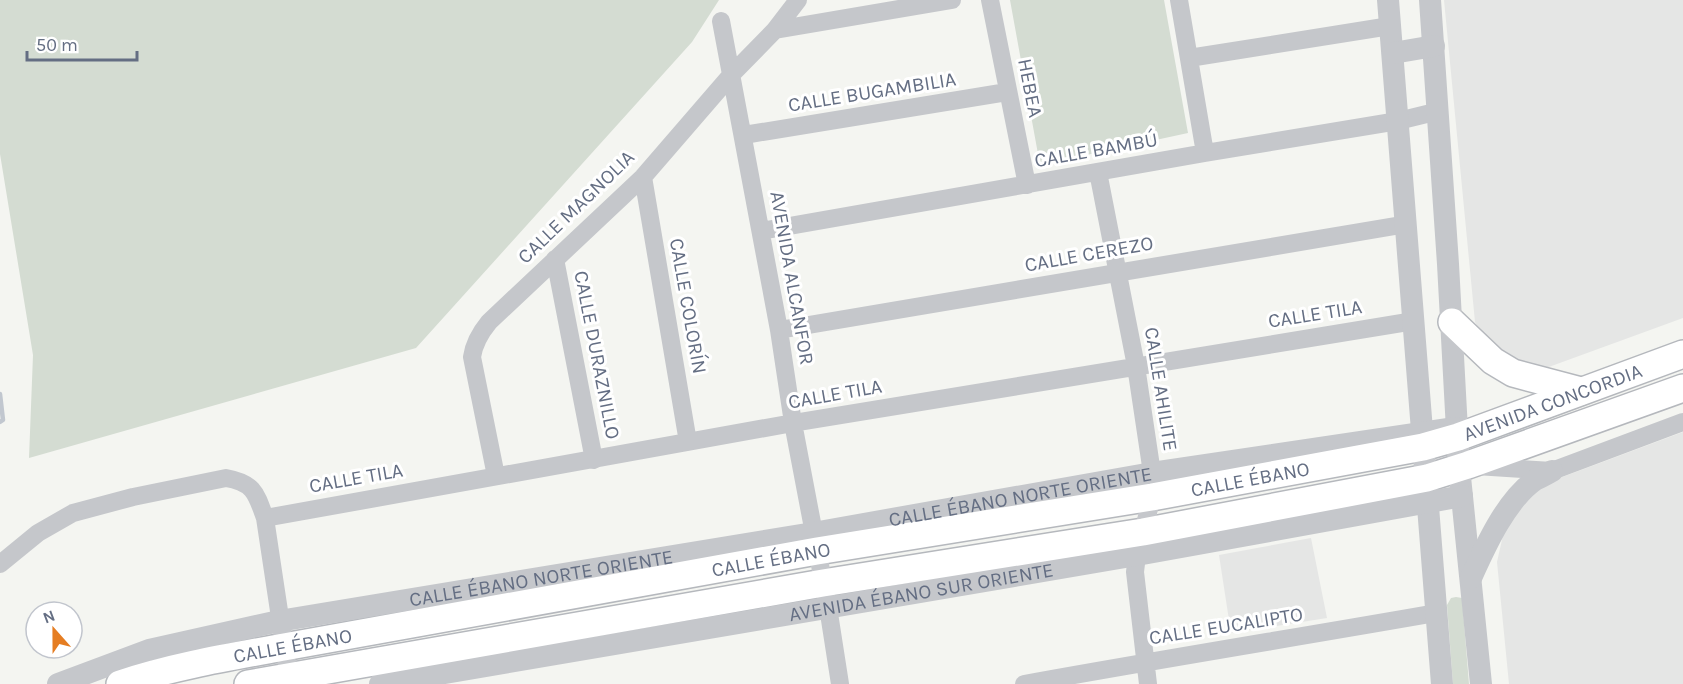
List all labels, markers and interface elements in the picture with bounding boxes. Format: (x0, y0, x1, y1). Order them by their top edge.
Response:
scale bar (27, 24, 136, 62)
text: 50 m (36, 34, 78, 56)
street label: HEBEA (1013, 56, 1047, 120)
street label: CALLE BUGAMBILIA (786, 67, 958, 117)
street label: CALLE BAMBÚ (1032, 127, 1159, 172)
street label: CALLE MAGNOLIA (513, 146, 639, 268)
street label: AVENIDA ALCANFOR (765, 189, 819, 367)
street label: CALLE CEREZO (1023, 231, 1155, 277)
street label: CALLE COLORÍN (665, 236, 712, 376)
street label: CALLE DURAZNILLO (569, 269, 625, 441)
street label: CALLE TILA (1266, 295, 1364, 333)
street label: CALLE AHILITE (1140, 325, 1182, 453)
street label: AVENIDA CONCORDIA (1460, 359, 1645, 446)
street label: CALLE TILA (786, 374, 884, 414)
street label: CALLE ÉBANO (1189, 457, 1311, 501)
street label: CALLE TILA (307, 458, 405, 498)
street label: CALLE ÉBANO NORTE ORIENTE (887, 462, 1154, 531)
street label: CALLE ÉBANO (710, 538, 832, 581)
street label: CALLE ÉBANO NORTE ORIENTE (408, 545, 675, 611)
street label: AVENIDA ÉBANO SUR ORIENTE (787, 558, 1055, 626)
north arrow (24, 600, 84, 660)
street label: CALLE EUCALIPTO (1147, 602, 1305, 650)
text: N (40, 606, 58, 627)
street label: CALLE ÉBANO (231, 623, 354, 668)

